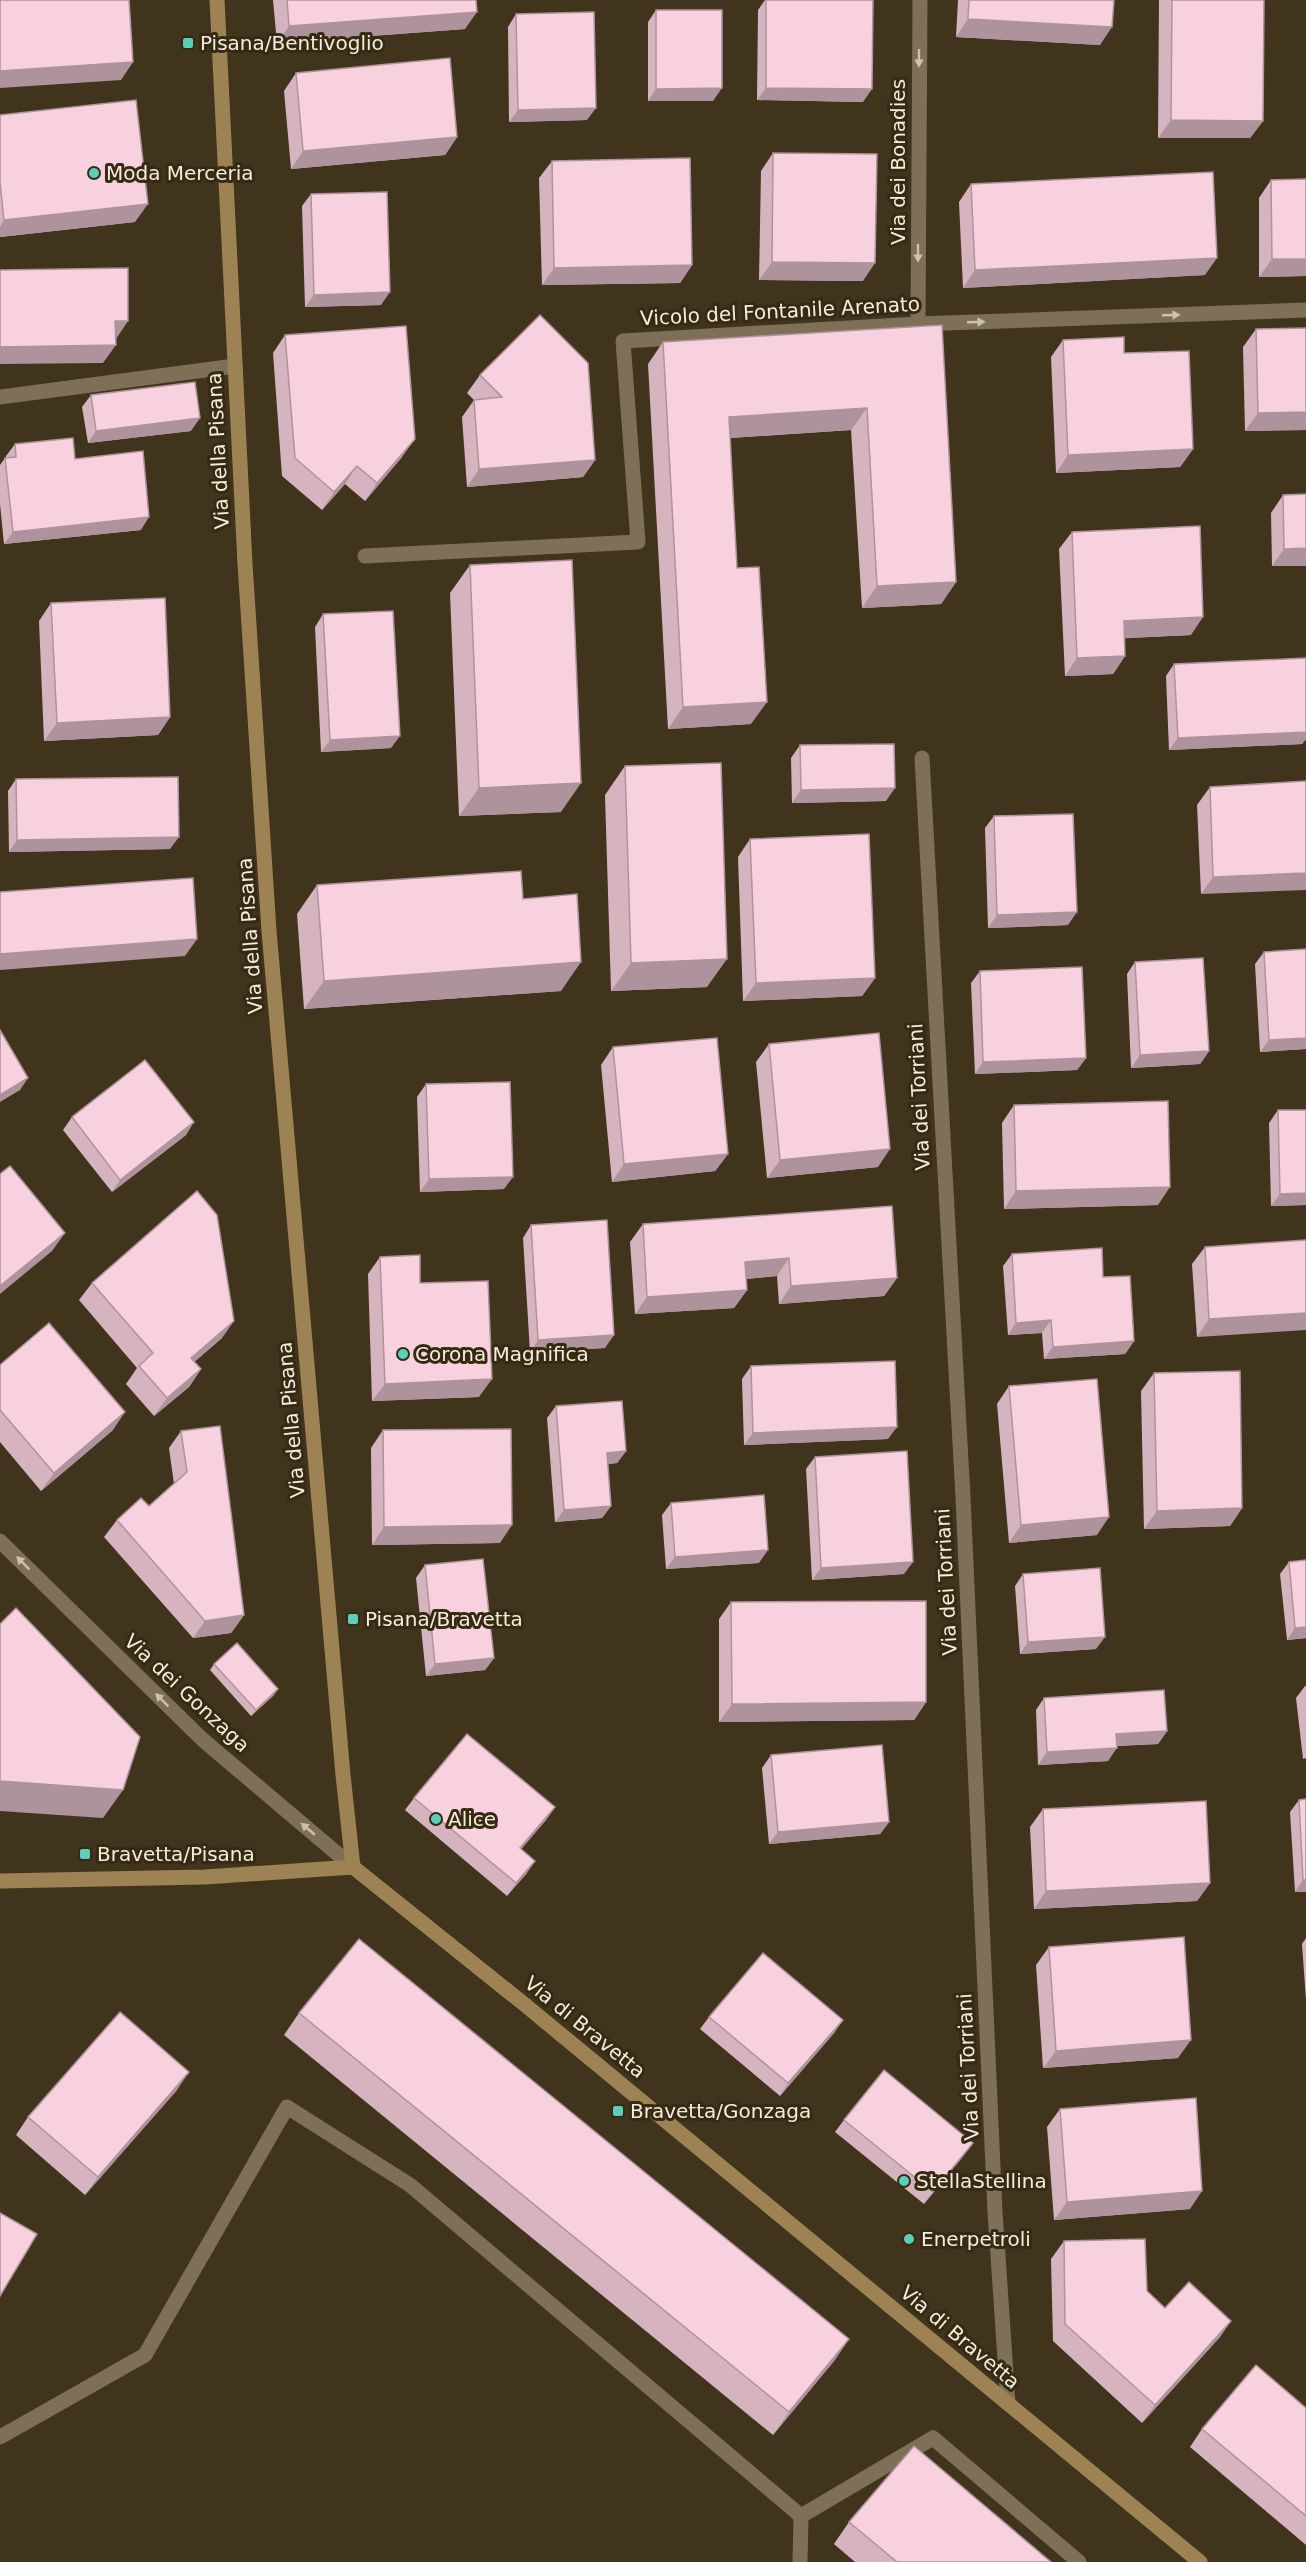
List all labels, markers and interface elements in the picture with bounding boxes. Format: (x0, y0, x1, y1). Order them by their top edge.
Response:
place label: Pisana/Bentivoglio (200, 31, 384, 55)
marker: Pisana/Bentivoglio (181, 36, 195, 50)
one-way arrow (914, 49, 924, 68)
street label: Via dei Bonadies (886, 79, 910, 245)
place label: Moda Merceria (106, 161, 253, 185)
marker: Moda Merceria (87, 166, 101, 180)
one-way arrow (913, 244, 923, 263)
street label: Vicolo del Fontanile Arenato (639, 292, 921, 330)
one-way arrow (1162, 310, 1181, 319)
one-way arrow (967, 317, 986, 327)
street label: Via della Pisana (202, 372, 234, 530)
street label: Via della Pisana (233, 857, 267, 1015)
street label: Via dei Torriani (903, 1023, 935, 1171)
street label: Via della Pisana (272, 1341, 310, 1499)
place label: Corona Magnifica (415, 1342, 589, 1366)
marker: Corona Magnifica (396, 1347, 410, 1361)
street label: Via dei Torriani (930, 1508, 962, 1656)
one-way arrow (17, 1557, 31, 1571)
place label: Pisana/Bravetta (365, 1607, 523, 1631)
marker: Pisana/Bravetta (346, 1612, 360, 1626)
street label: Via dei Gonzaga (119, 1629, 255, 1757)
one-way arrow (155, 1693, 170, 1707)
place label: Alice (448, 1807, 496, 1831)
marker: Alice (429, 1812, 443, 1826)
one-way arrow (301, 1823, 316, 1836)
place label: Bravetta/Pisana (97, 1842, 255, 1866)
marker: Bravetta/Pisana (78, 1847, 92, 1861)
street label: Via di Bravetta (520, 1971, 650, 2083)
street label: Via dei Torriani (952, 1993, 984, 2141)
place label: Bravetta/Gonzaga (630, 2099, 811, 2123)
marker: Bravetta/Gonzaga (611, 2104, 625, 2118)
place label: StellaStellina (916, 2169, 1047, 2193)
marker: StellaStellina (897, 2174, 911, 2188)
place label: Enerpetroli (921, 2227, 1031, 2251)
marker: Enerpetroli (902, 2232, 916, 2246)
street label: Via di Bravetta (895, 2280, 1025, 2394)

